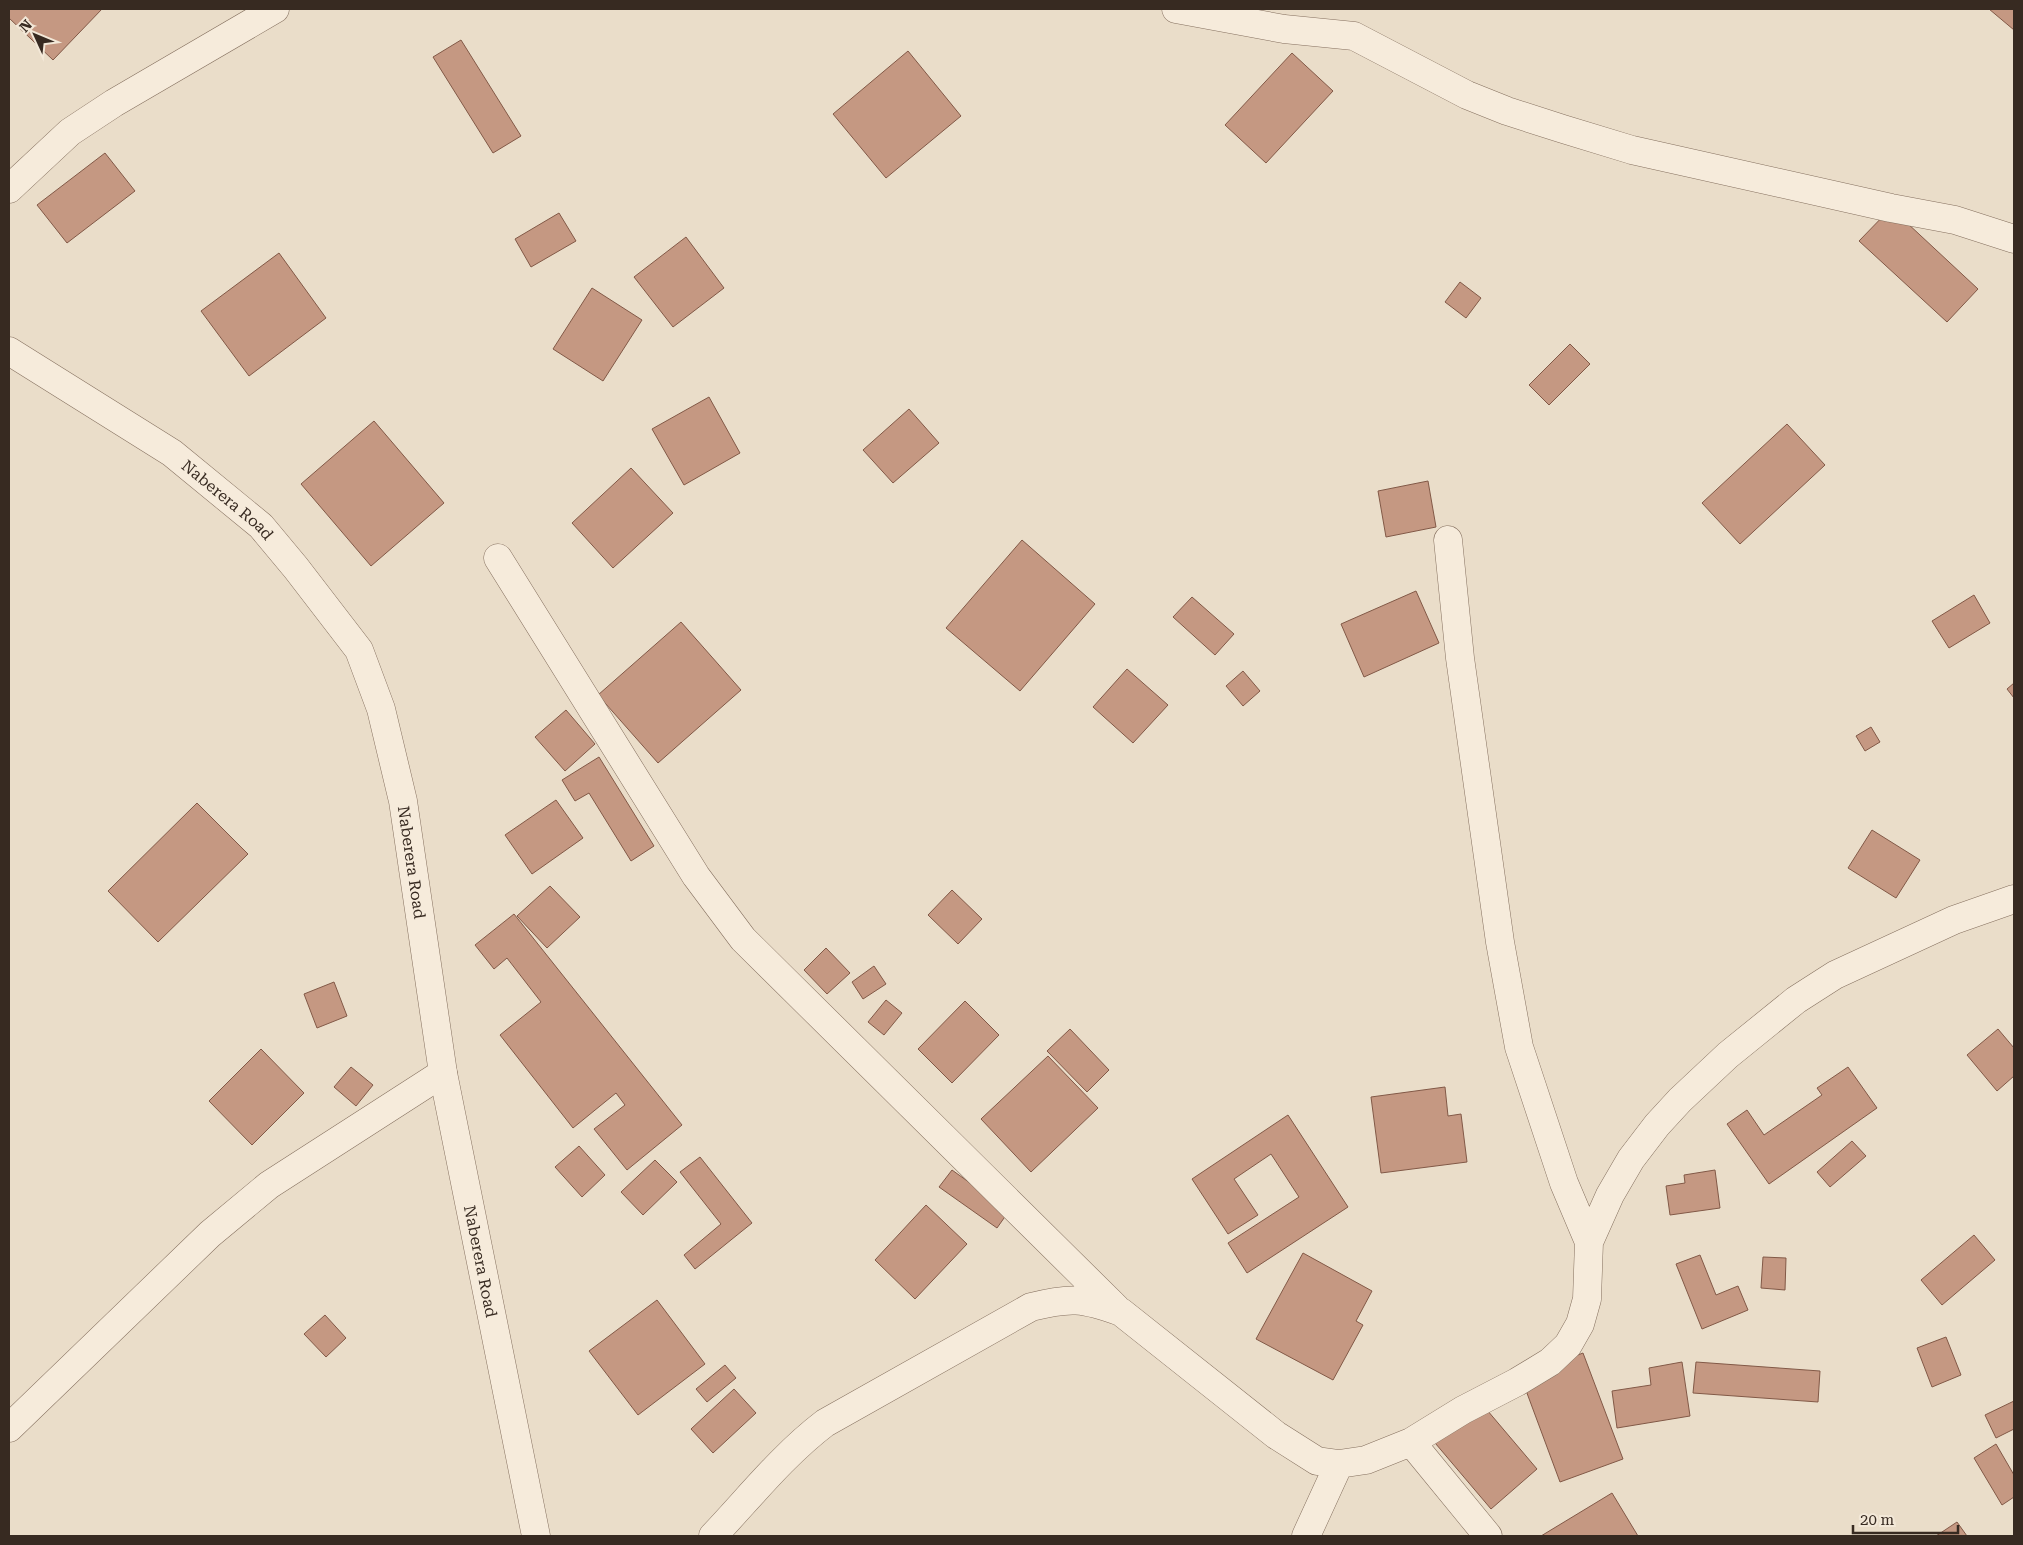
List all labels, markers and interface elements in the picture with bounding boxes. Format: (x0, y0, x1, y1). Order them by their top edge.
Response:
north arrow (10, 10, 60, 60)
text: N (16, 16, 35, 35)
street label: Naberera Road (178, 456, 278, 543)
street label: Naberera Road (394, 804, 430, 920)
street label: Naberera Road (460, 1203, 501, 1319)
scale bar (1853, 1502, 1958, 1534)
text: 20 m (1860, 1511, 1895, 1529)

